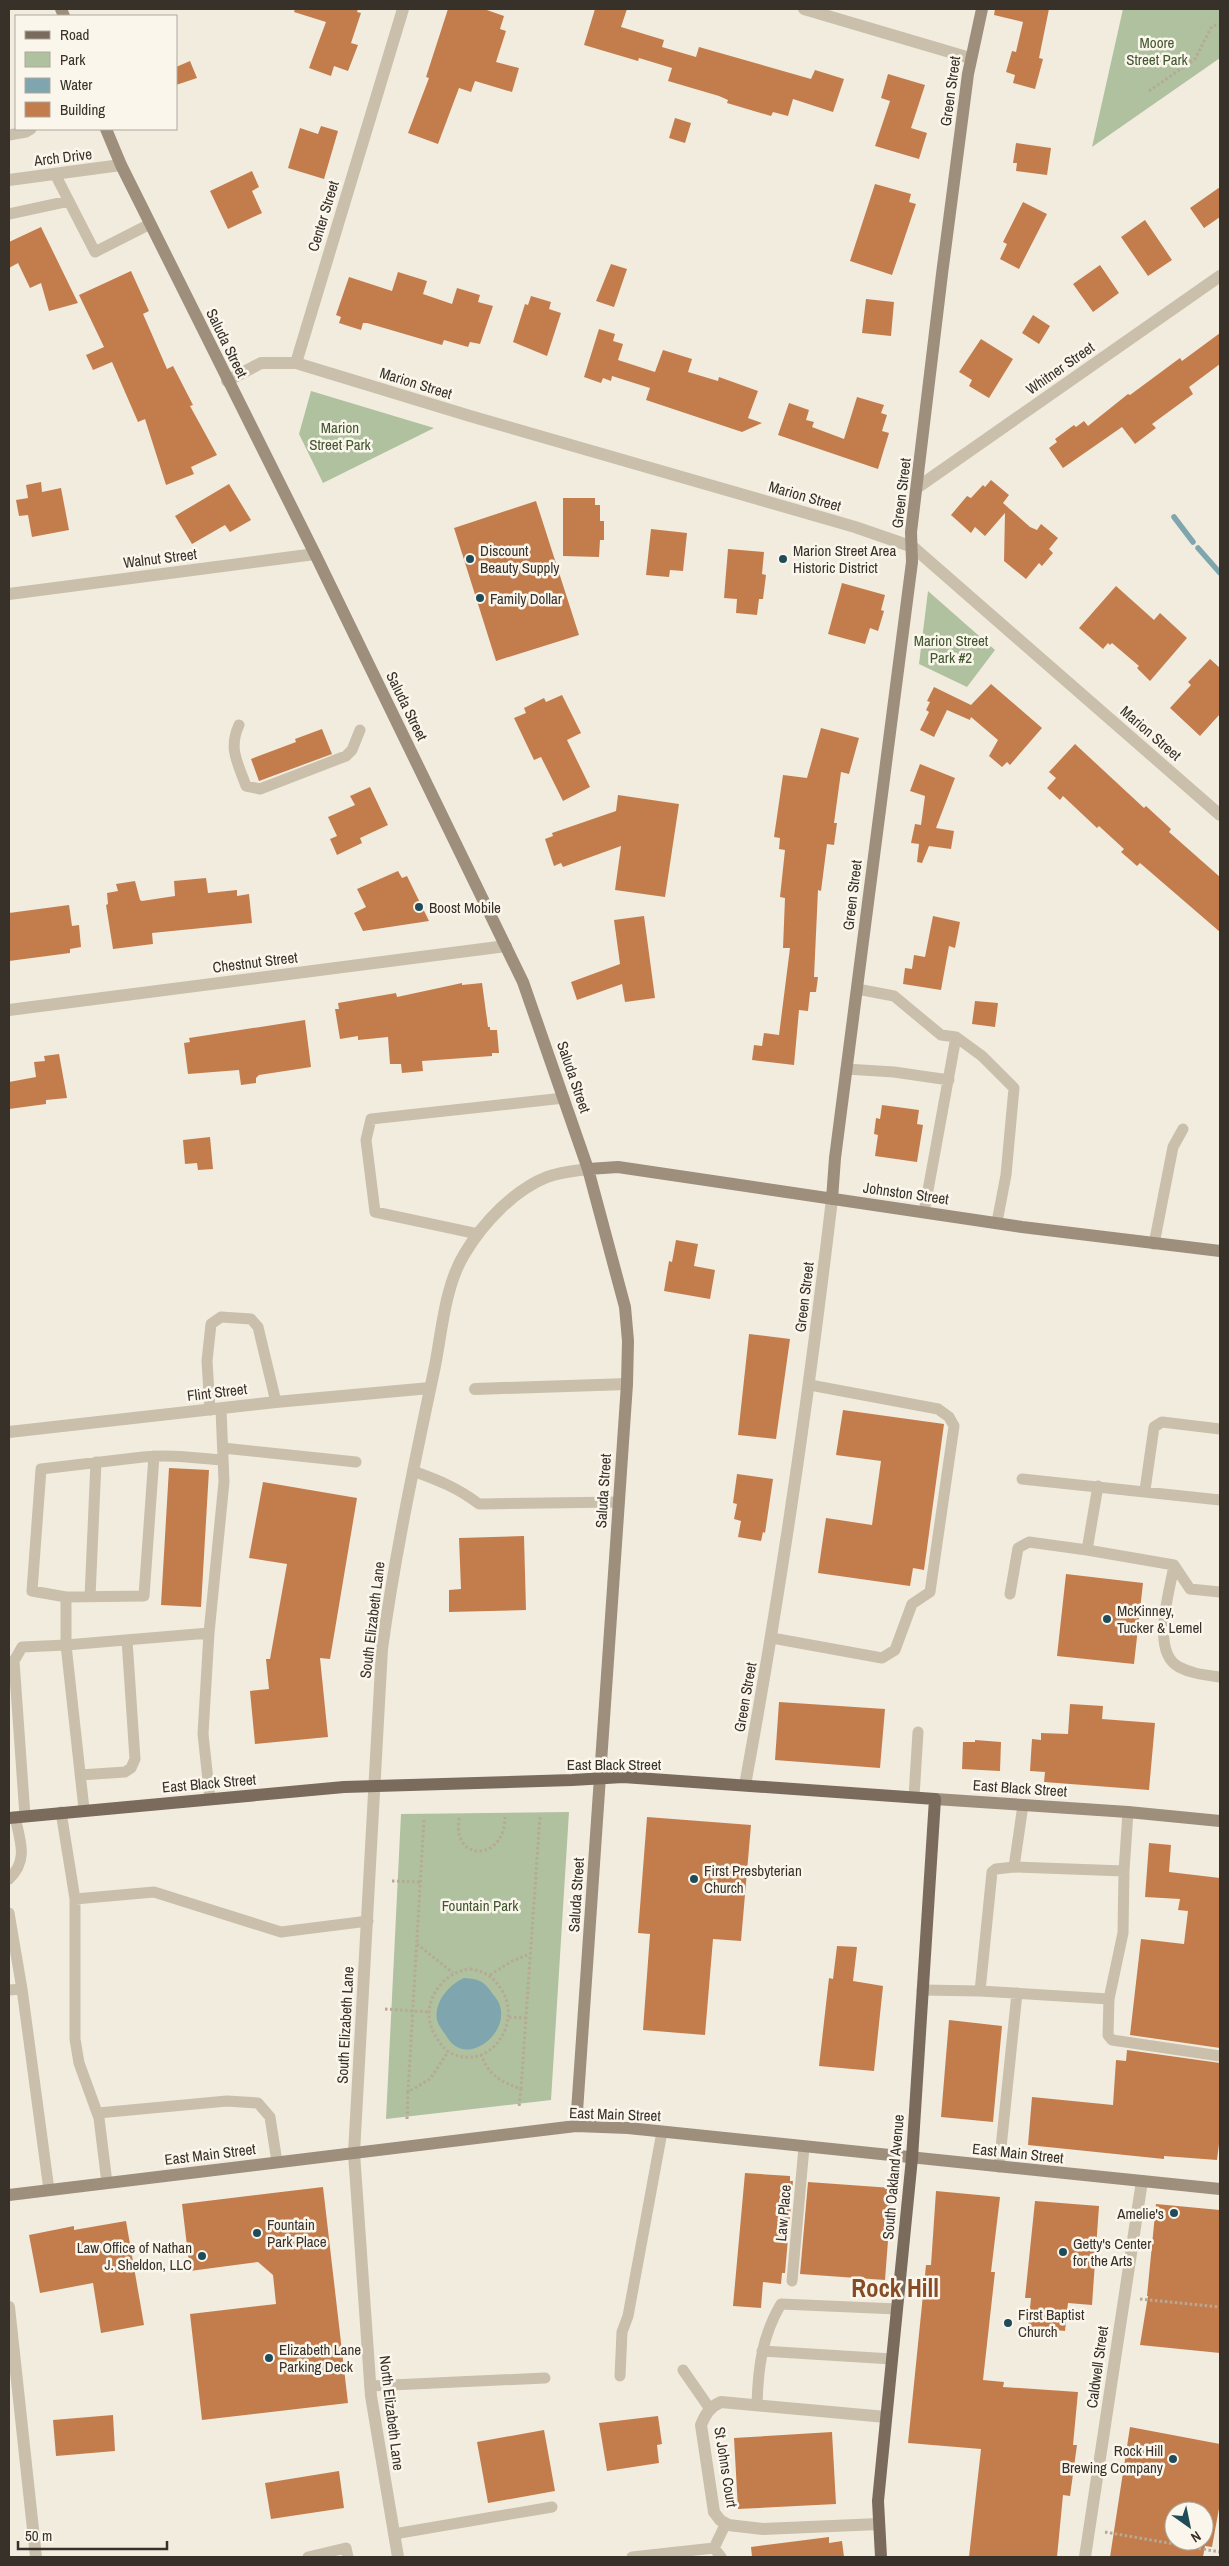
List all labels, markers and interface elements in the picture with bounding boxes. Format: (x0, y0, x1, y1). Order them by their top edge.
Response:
legend (15, 15, 178, 130)
text: Road (60, 24, 89, 45)
park label: Moore Street Park (1126, 32, 1189, 70)
text: Park (60, 49, 86, 70)
street label: Green Street (935, 54, 965, 127)
text: Water (60, 74, 92, 95)
text: Building (60, 99, 105, 120)
street label: Arch Drive (32, 143, 93, 171)
street label: Center Street (302, 177, 344, 254)
street label: Saluda Street (201, 305, 253, 382)
street label: Whitner Street (1021, 336, 1099, 399)
street label: Marion Street (377, 362, 455, 404)
park label: Marion Street Park (309, 417, 372, 455)
street label: Green Street (886, 456, 916, 529)
street label: Marion Street (766, 476, 844, 517)
place label: Discount Beauty Supply (480, 540, 560, 578)
place label: Marion Street Area Historic District (793, 540, 896, 578)
street label: Walnut Street (122, 543, 199, 573)
marker: Discount Beauty Supply (464, 553, 476, 565)
marker: Marion Street Area Historic District (777, 553, 789, 565)
place label: Family Dollar (490, 588, 562, 609)
marker: Family Dollar (474, 592, 486, 604)
park label: Marion Street Park #2 (914, 630, 989, 668)
street label: Saluda Street (381, 668, 433, 745)
street label: Marion Street (1116, 701, 1186, 766)
street label: Green Street (837, 858, 867, 931)
place label: Boost Mobile (429, 897, 501, 918)
marker: Boost Mobile (413, 901, 425, 913)
street label: Chestnut Street (211, 946, 299, 978)
street label: Saluda Street (552, 1038, 596, 1116)
street label: Johnston Street (862, 1177, 951, 1209)
street label: Green Street (789, 1260, 819, 1333)
street label: Flint Street (186, 1378, 249, 1406)
street label: Saluda Street (590, 1453, 616, 1529)
street label: South Elizabeth Lane (354, 1560, 390, 1680)
place label: McKinney, Tucker & Lemel (1117, 1600, 1202, 1638)
marker: McKinney, Tucker & Lemel (1101, 1613, 1113, 1625)
street label: Green Street (729, 1660, 762, 1734)
street label: East Black Street (567, 1754, 662, 1775)
street label: East Black Street (161, 1768, 257, 1798)
street label: East Black Street (972, 1774, 1068, 1802)
street label: Saluda Street (563, 1857, 589, 1933)
place label: First Presbyterian Church (704, 1860, 802, 1898)
marker: First Presbyterian Church (688, 1873, 700, 1885)
park label: Fountain Park (442, 1895, 519, 1916)
street label: South Elizabeth Lane (331, 1966, 359, 2084)
street label: East Main Street (569, 2102, 662, 2126)
street label: South Oakland Avenue (877, 2113, 909, 2240)
street label: East Main Street (163, 2138, 257, 2170)
street label: East Main Street (971, 2138, 1065, 2168)
street label: Law Place (770, 2184, 796, 2242)
place label: Amelie's (1116, 2203, 1164, 2224)
marker: Amelie's (1168, 2207, 1180, 2219)
place label: Fountain Park Place (267, 2214, 327, 2252)
marker: Fountain Park Place (251, 2227, 263, 2239)
place label: Getty's Center for the Arts (1073, 2233, 1151, 2271)
place label: Law Office of Nathan J. Sheldon, LLC (77, 2237, 192, 2275)
marker: Getty's Center for the Arts (1057, 2246, 1069, 2258)
marker: Law Office of Nathan J. Sheldon, LLC (196, 2250, 208, 2262)
district label: Rock Hill (851, 2271, 939, 2305)
place label: First Baptist Church (1018, 2304, 1085, 2342)
marker: First Baptist Church (1002, 2317, 1014, 2329)
street label: Caldwell Street (1081, 2324, 1113, 2409)
place label: Elizabeth Lane Parking Deck (279, 2339, 361, 2377)
marker: Elizabeth Lane Parking Deck (263, 2352, 275, 2364)
street label: North Elizabeth Lane (375, 2354, 409, 2472)
street label: St Johns Court (709, 2425, 743, 2509)
place label: Rock Hill Brewing Company (1062, 2440, 1164, 2478)
marker: Rock Hill Brewing Company (1167, 2453, 1179, 2465)
north arrow (1164, 2501, 1214, 2551)
scale bar (18, 2518, 166, 2550)
text: 50 m (25, 2525, 52, 2546)
text: N (1188, 2527, 1204, 2547)

